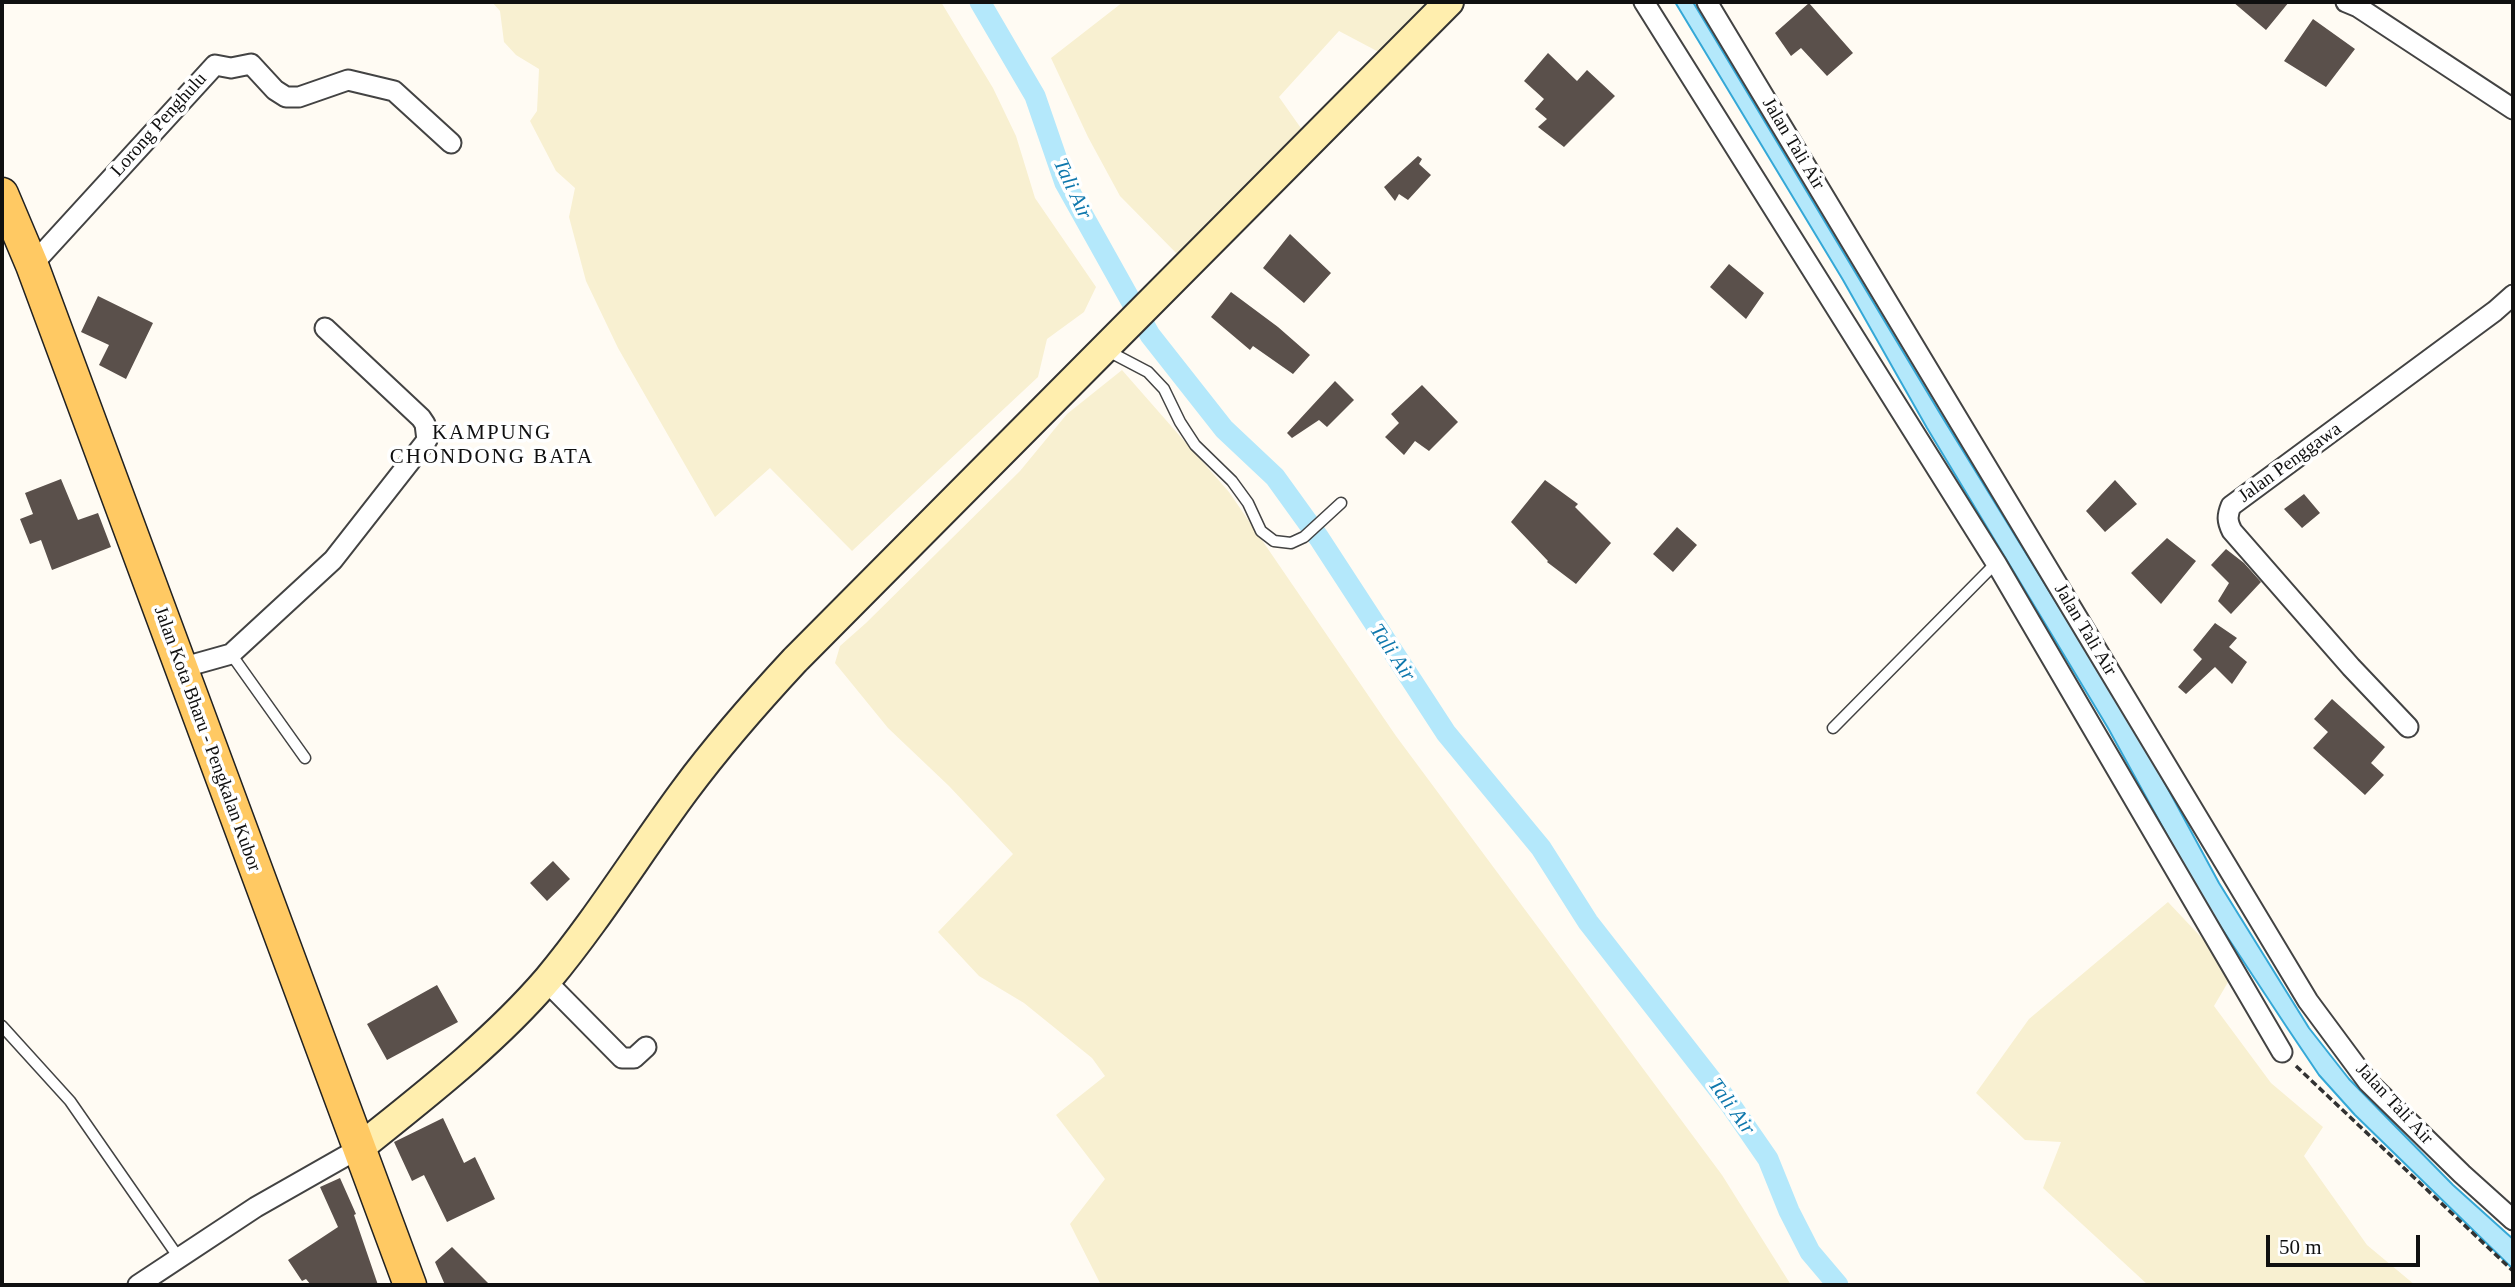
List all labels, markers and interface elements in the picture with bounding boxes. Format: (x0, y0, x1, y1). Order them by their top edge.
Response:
street label: Lorong Penghulu (106, 68, 212, 182)
street label: Jalan Tali Air (1757, 94, 1829, 194)
water label: Tali Air (1047, 155, 1097, 223)
street label: Jalan Penggawa (2234, 418, 2346, 508)
district label: KAMPUNG CHONDONG BATA (391, 420, 593, 470)
street label: Jalan Tali Air (2049, 580, 2121, 680)
street label: Jalan Kota Bharu - Pengkalan Kubor (148, 603, 266, 875)
water label: Tali Air (1364, 619, 1420, 687)
street label: Jalan Tali Air (2350, 1059, 2438, 1149)
water label: Tali Air (1702, 1074, 1760, 1140)
scale bar (2270, 1220, 2424, 1264)
text: 50 m (2279, 1235, 2322, 1259)

